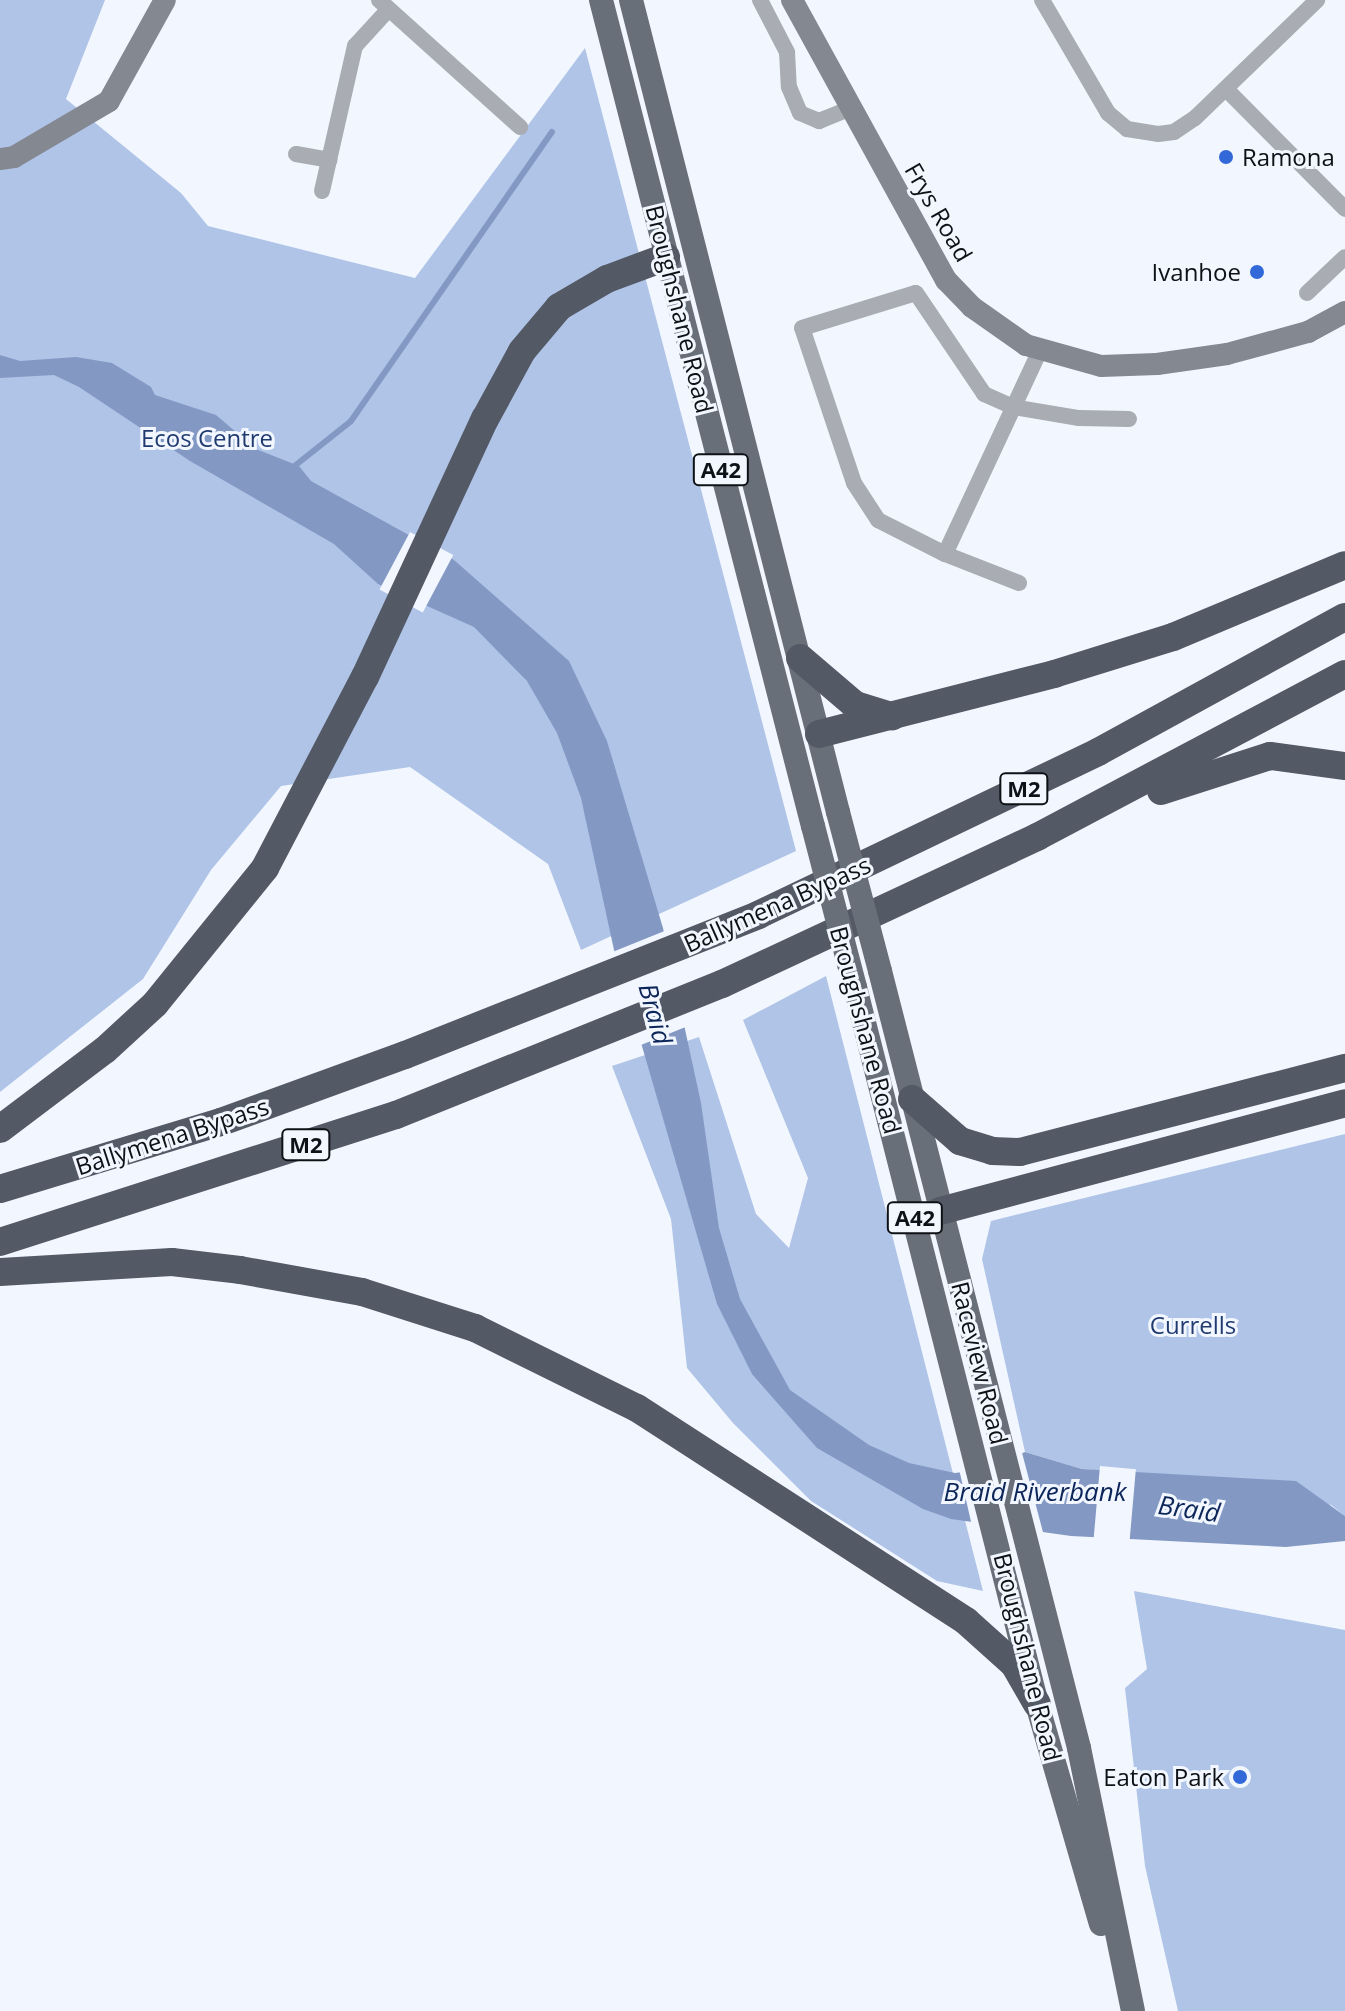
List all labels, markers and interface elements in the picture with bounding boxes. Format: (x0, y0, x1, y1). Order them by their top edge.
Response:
place label: Ramona (1242, 143, 1335, 171)
marker: Ramona (1217, 148, 1235, 166)
street label: Frys Road (899, 158, 979, 266)
street label: Broughshane Road (640, 202, 720, 416)
place label: Ivanhoe (1152, 258, 1241, 286)
marker: Ivanhoe (1248, 263, 1266, 281)
park label: Ecos Centre (141, 424, 273, 452)
road number: A42 (691, 452, 751, 488)
road number: M2 (998, 771, 1050, 807)
street label: Ballymena Bypass (679, 850, 875, 958)
street label: Broughshane Road (824, 923, 908, 1137)
water label: Braid (632, 980, 678, 1048)
street label: Ballymena Bypass (72, 1091, 272, 1181)
road number: M2 (280, 1127, 332, 1163)
road number: A42 (885, 1200, 945, 1236)
street label: Raceview Road (946, 1279, 1014, 1447)
park label: Currells (1150, 1311, 1236, 1339)
water label: Braid Riverbank (944, 1476, 1126, 1508)
water label: Braid (1156, 1489, 1222, 1529)
street label: Broughshane Road (988, 1550, 1068, 1764)
place label: Eaton Park (1103, 1763, 1224, 1791)
marker: Eaton Park (1231, 1768, 1249, 1786)

